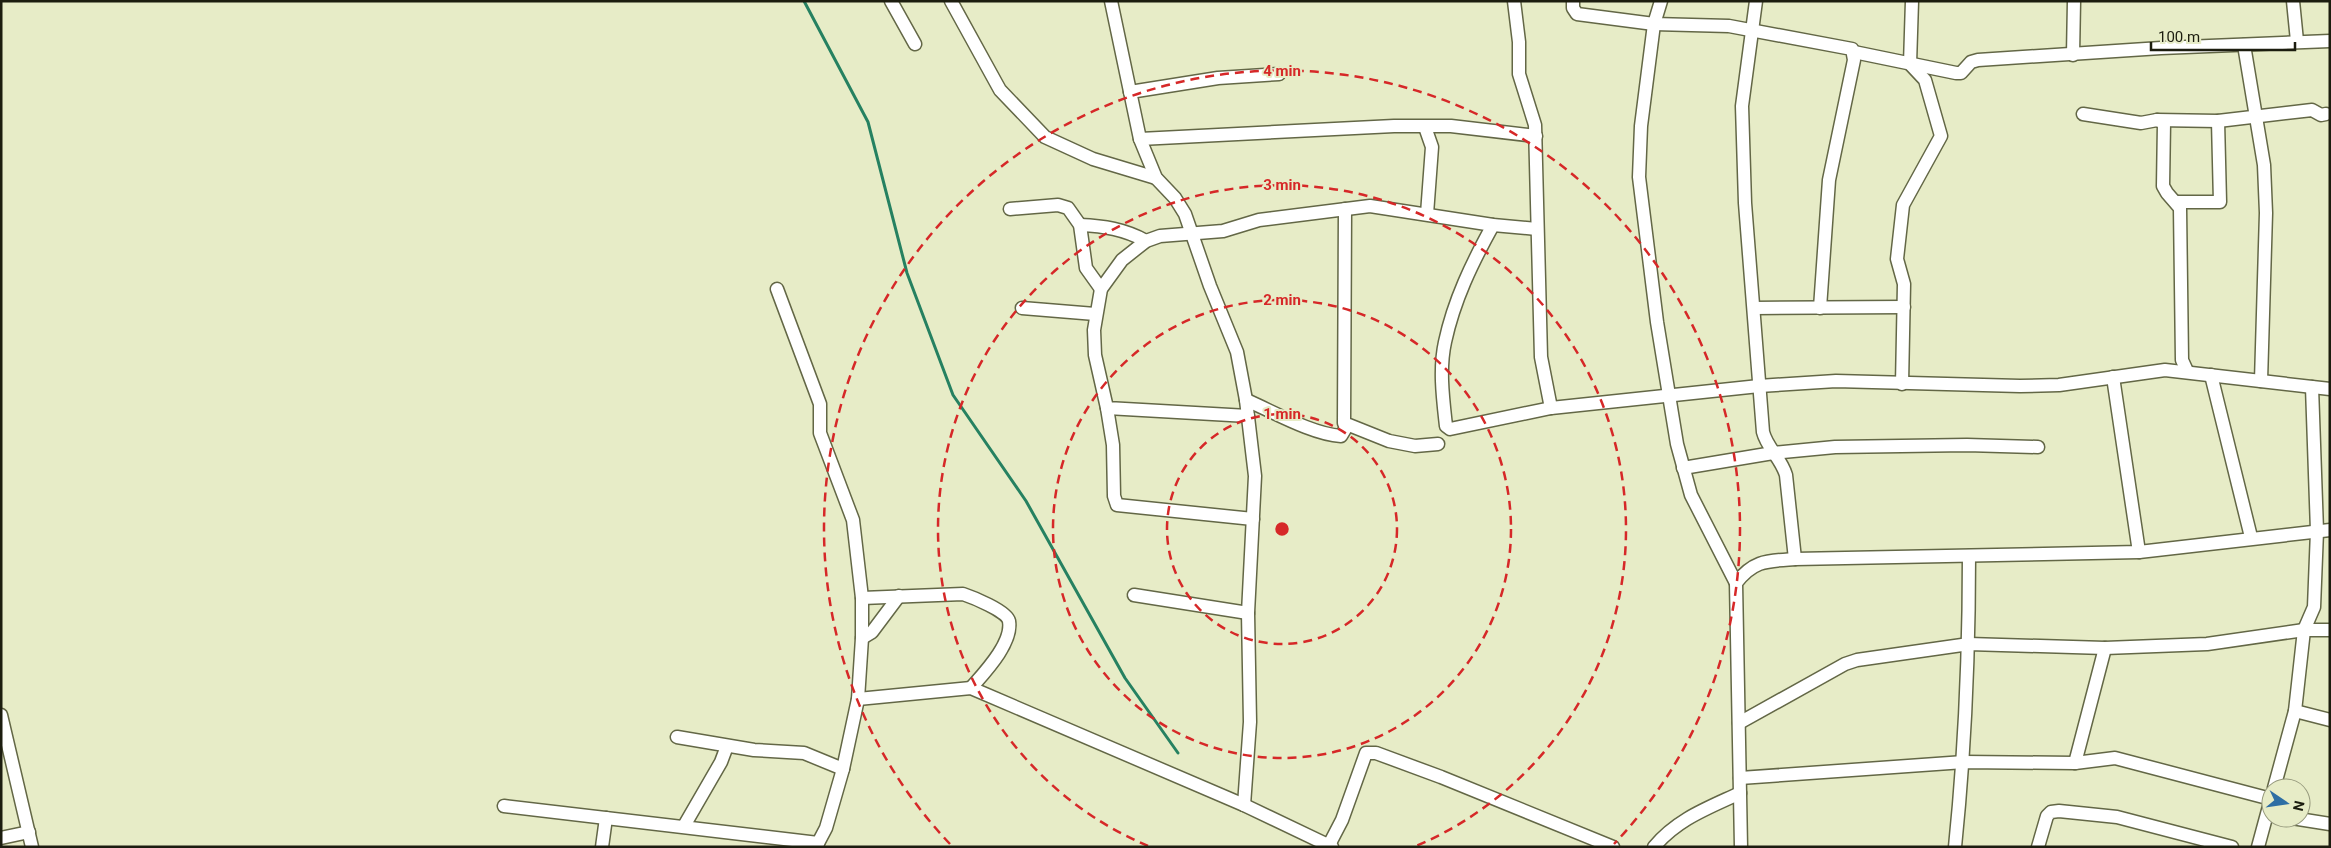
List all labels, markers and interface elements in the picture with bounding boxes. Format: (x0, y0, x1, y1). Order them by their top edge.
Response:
scale bar (2151, 20, 2295, 52)
text: 100 m (2158, 28, 2200, 46)
text: 4 min (1263, 62, 1301, 80)
text: 3 min (1263, 176, 1301, 194)
text: 2 min (1263, 291, 1301, 309)
text: 1 min (1263, 405, 1301, 423)
centre of rings (1273, 520, 1291, 538)
north arrow (2261, 778, 2311, 828)
text: N (2290, 799, 2308, 813)

